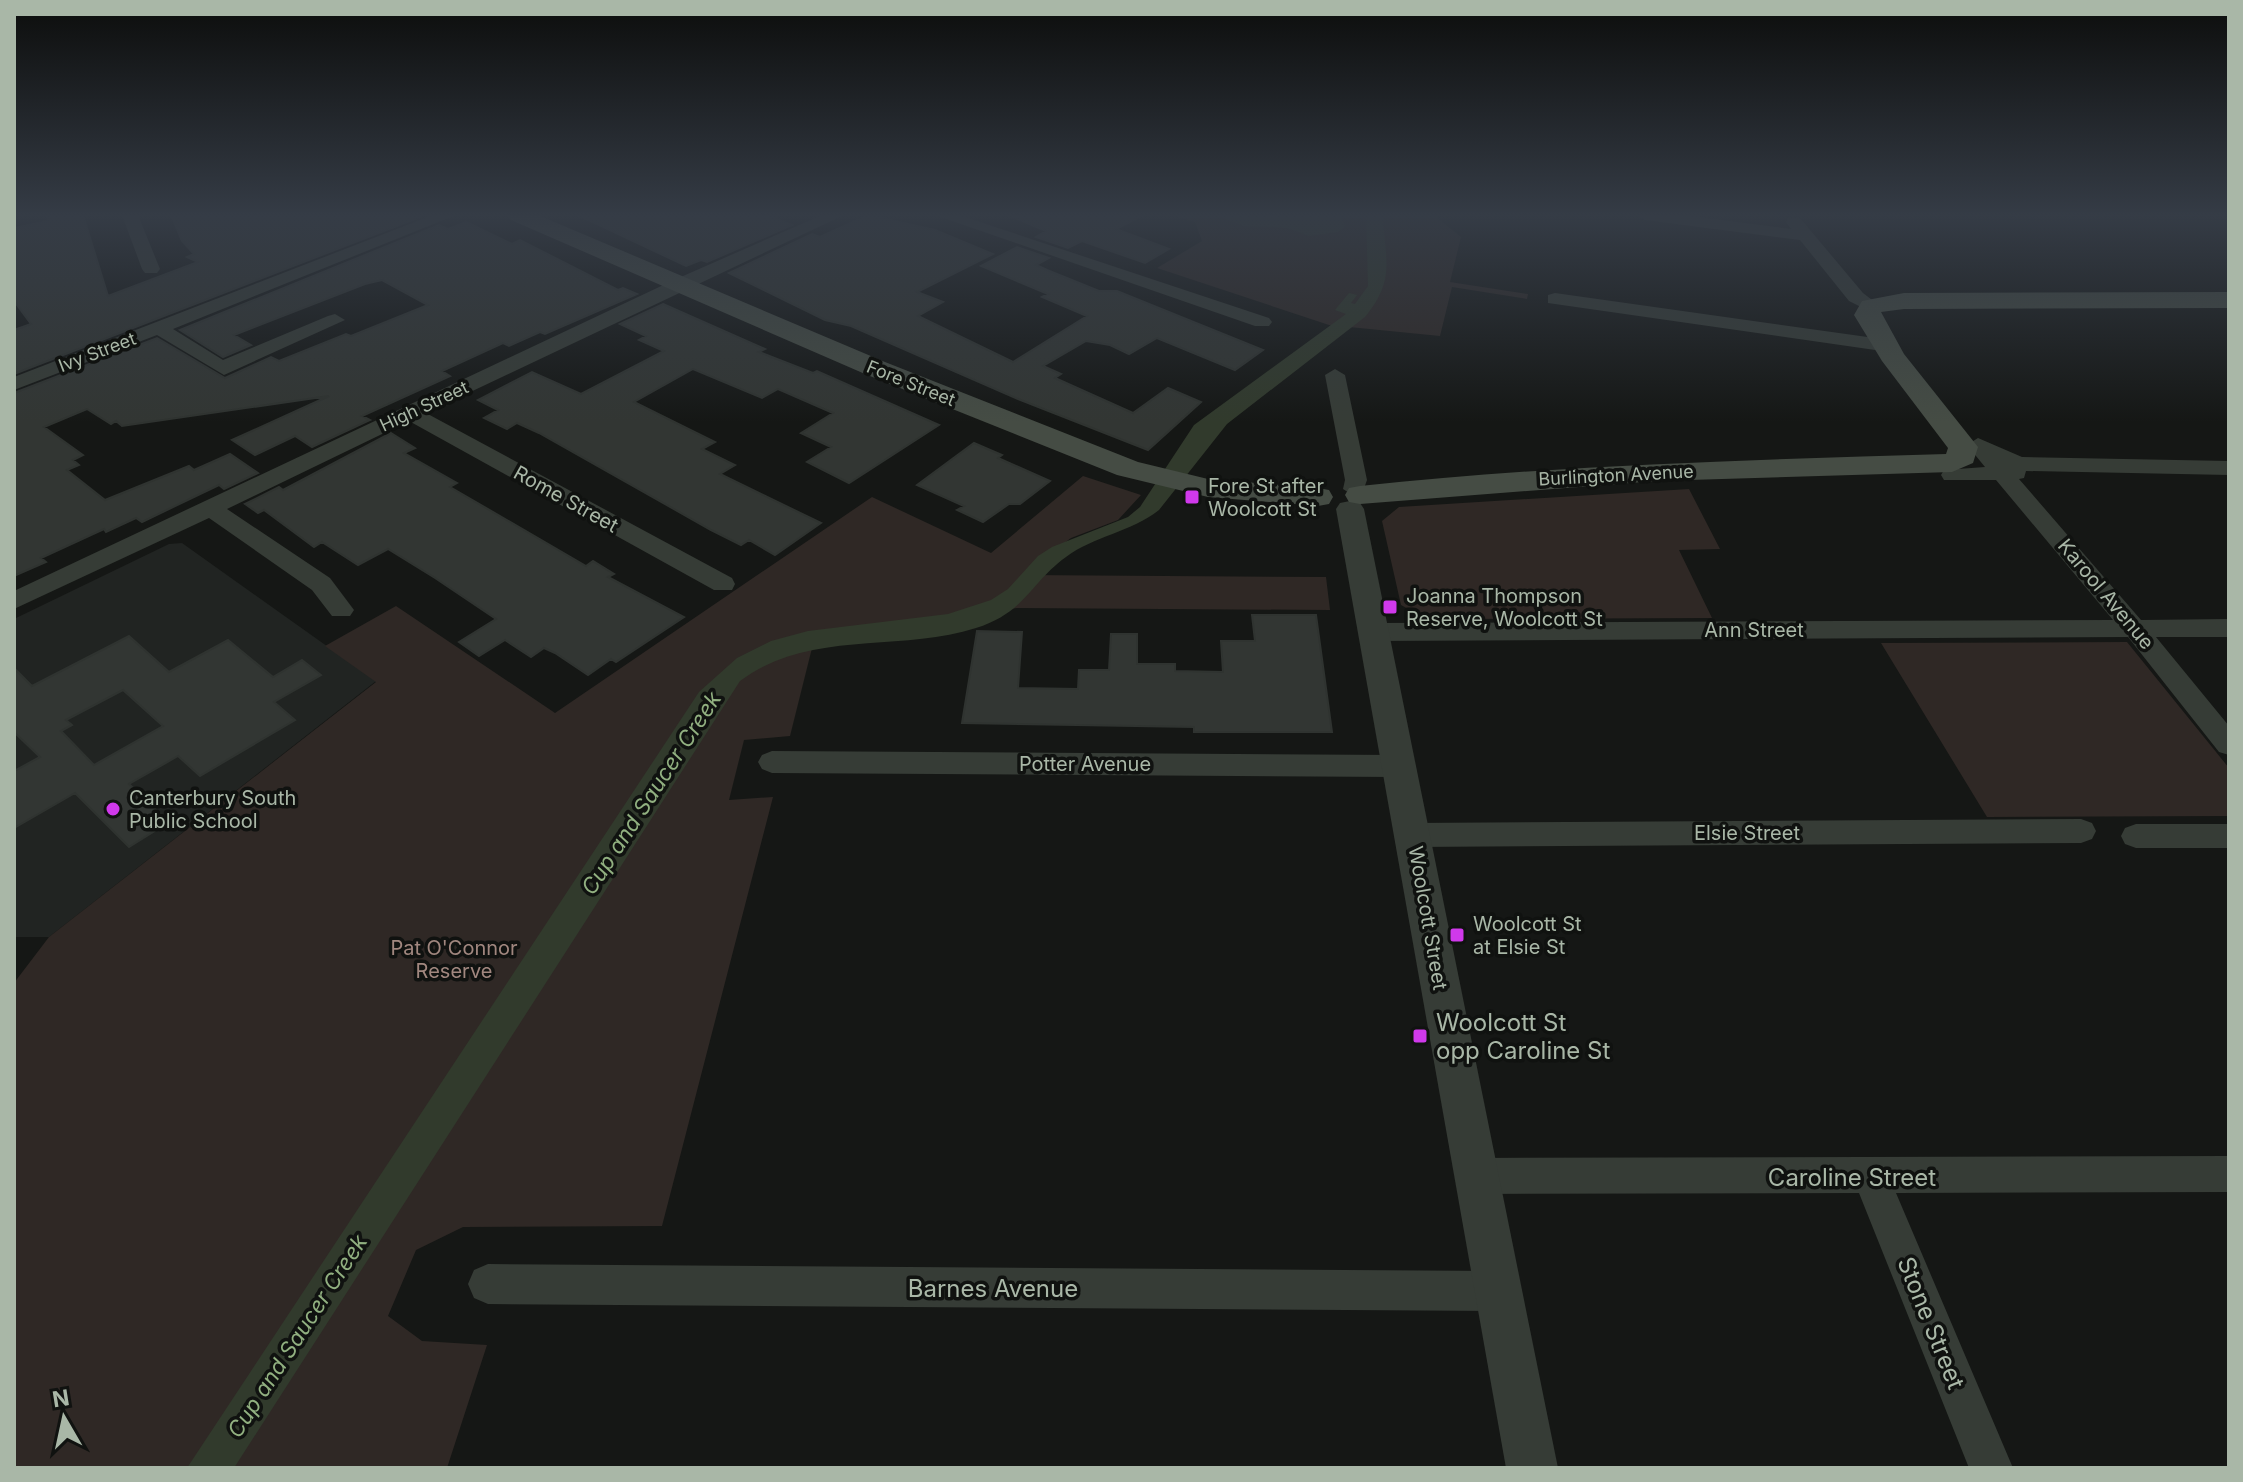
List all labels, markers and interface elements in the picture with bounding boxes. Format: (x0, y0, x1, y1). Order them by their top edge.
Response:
street label: Ivy Street (55, 328, 139, 376)
street label: Fore Street (864, 356, 958, 410)
street label: High Street (376, 376, 472, 436)
street label: Rome Street (510, 460, 623, 538)
street label: Burlington Avenue (1538, 460, 1694, 490)
place label: Fore St after Woolcott St (1208, 474, 1324, 521)
marker: Fore St after Woolcott St (1183, 488, 1201, 506)
street label: Karool Avenue (2053, 534, 2159, 654)
place label: Joanna Thompson Reserve, Woolcott St (1406, 584, 1603, 631)
marker: Joanna Thompson Reserve, Woolcott St (1381, 598, 1399, 616)
street label: Ann Street (1704, 618, 1804, 642)
water label: Cup and Saucer Creek (576, 686, 727, 899)
street label: Potter Avenue (1019, 752, 1151, 776)
place label: Canterbury South Public School (129, 786, 296, 833)
marker: Canterbury South Public School (104, 800, 122, 818)
street label: Elsie Street (1694, 821, 1800, 845)
street label: Woolcott Street (1404, 844, 1453, 992)
place label: Woolcott St at Elsie St (1473, 912, 1582, 959)
marker: Woolcott St at Elsie St (1448, 926, 1466, 944)
park label: Pat O'Connor Reserve (390, 936, 518, 983)
place label: Woolcott St opp Caroline St (1436, 1008, 1611, 1065)
marker: Woolcott St opp Caroline St (1411, 1027, 1429, 1045)
street label: Caroline Street (1768, 1163, 1936, 1192)
water label: Cup and Saucer Creek (222, 1229, 373, 1442)
street label: Stone Street (1891, 1253, 1971, 1393)
street label: Barnes Avenue (908, 1274, 1078, 1303)
north arrow (24, 1378, 104, 1458)
text: N (51, 1384, 71, 1412)

